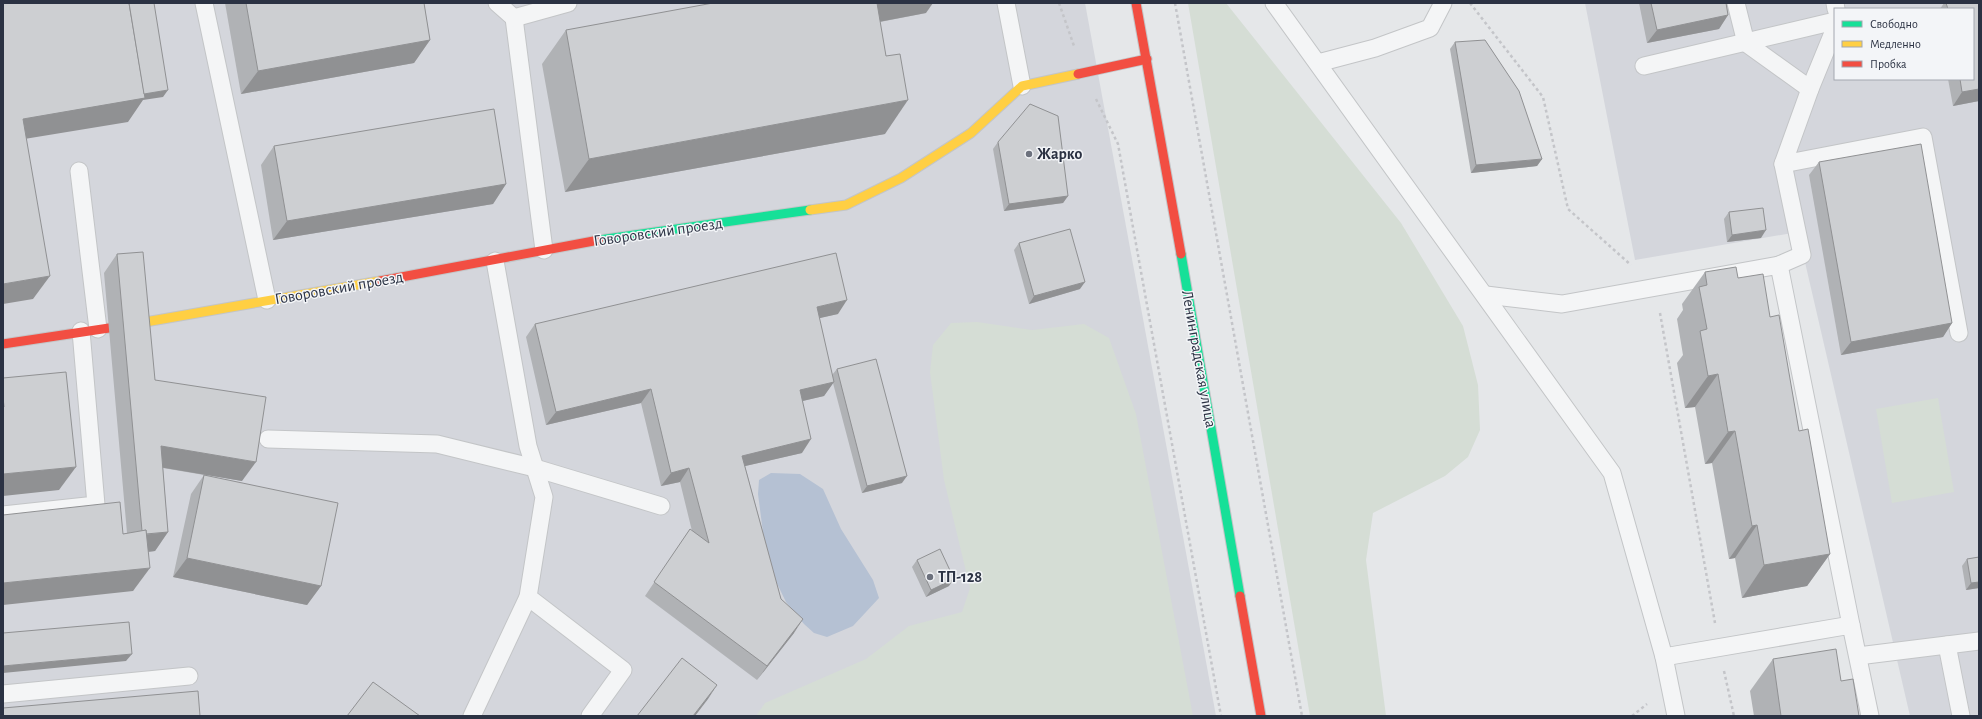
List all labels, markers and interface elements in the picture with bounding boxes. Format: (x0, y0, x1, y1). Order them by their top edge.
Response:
legend (1834, 8, 1974, 80)
text: Свободно (1870, 18, 1918, 30)
text: Медленно (1870, 38, 1921, 50)
text: Пробка (1870, 58, 1907, 70)
place label: Жарко (1037, 146, 1082, 162)
marker: Жарко (1024, 149, 1034, 159)
street label: Говоровский проезд (592, 215, 724, 249)
street label: Говоровский проезд (273, 269, 405, 307)
street label: Ленинградская улица (1178, 289, 1219, 429)
place label: ТП-128 (938, 569, 982, 585)
marker: ТП-128 (925, 572, 935, 582)

